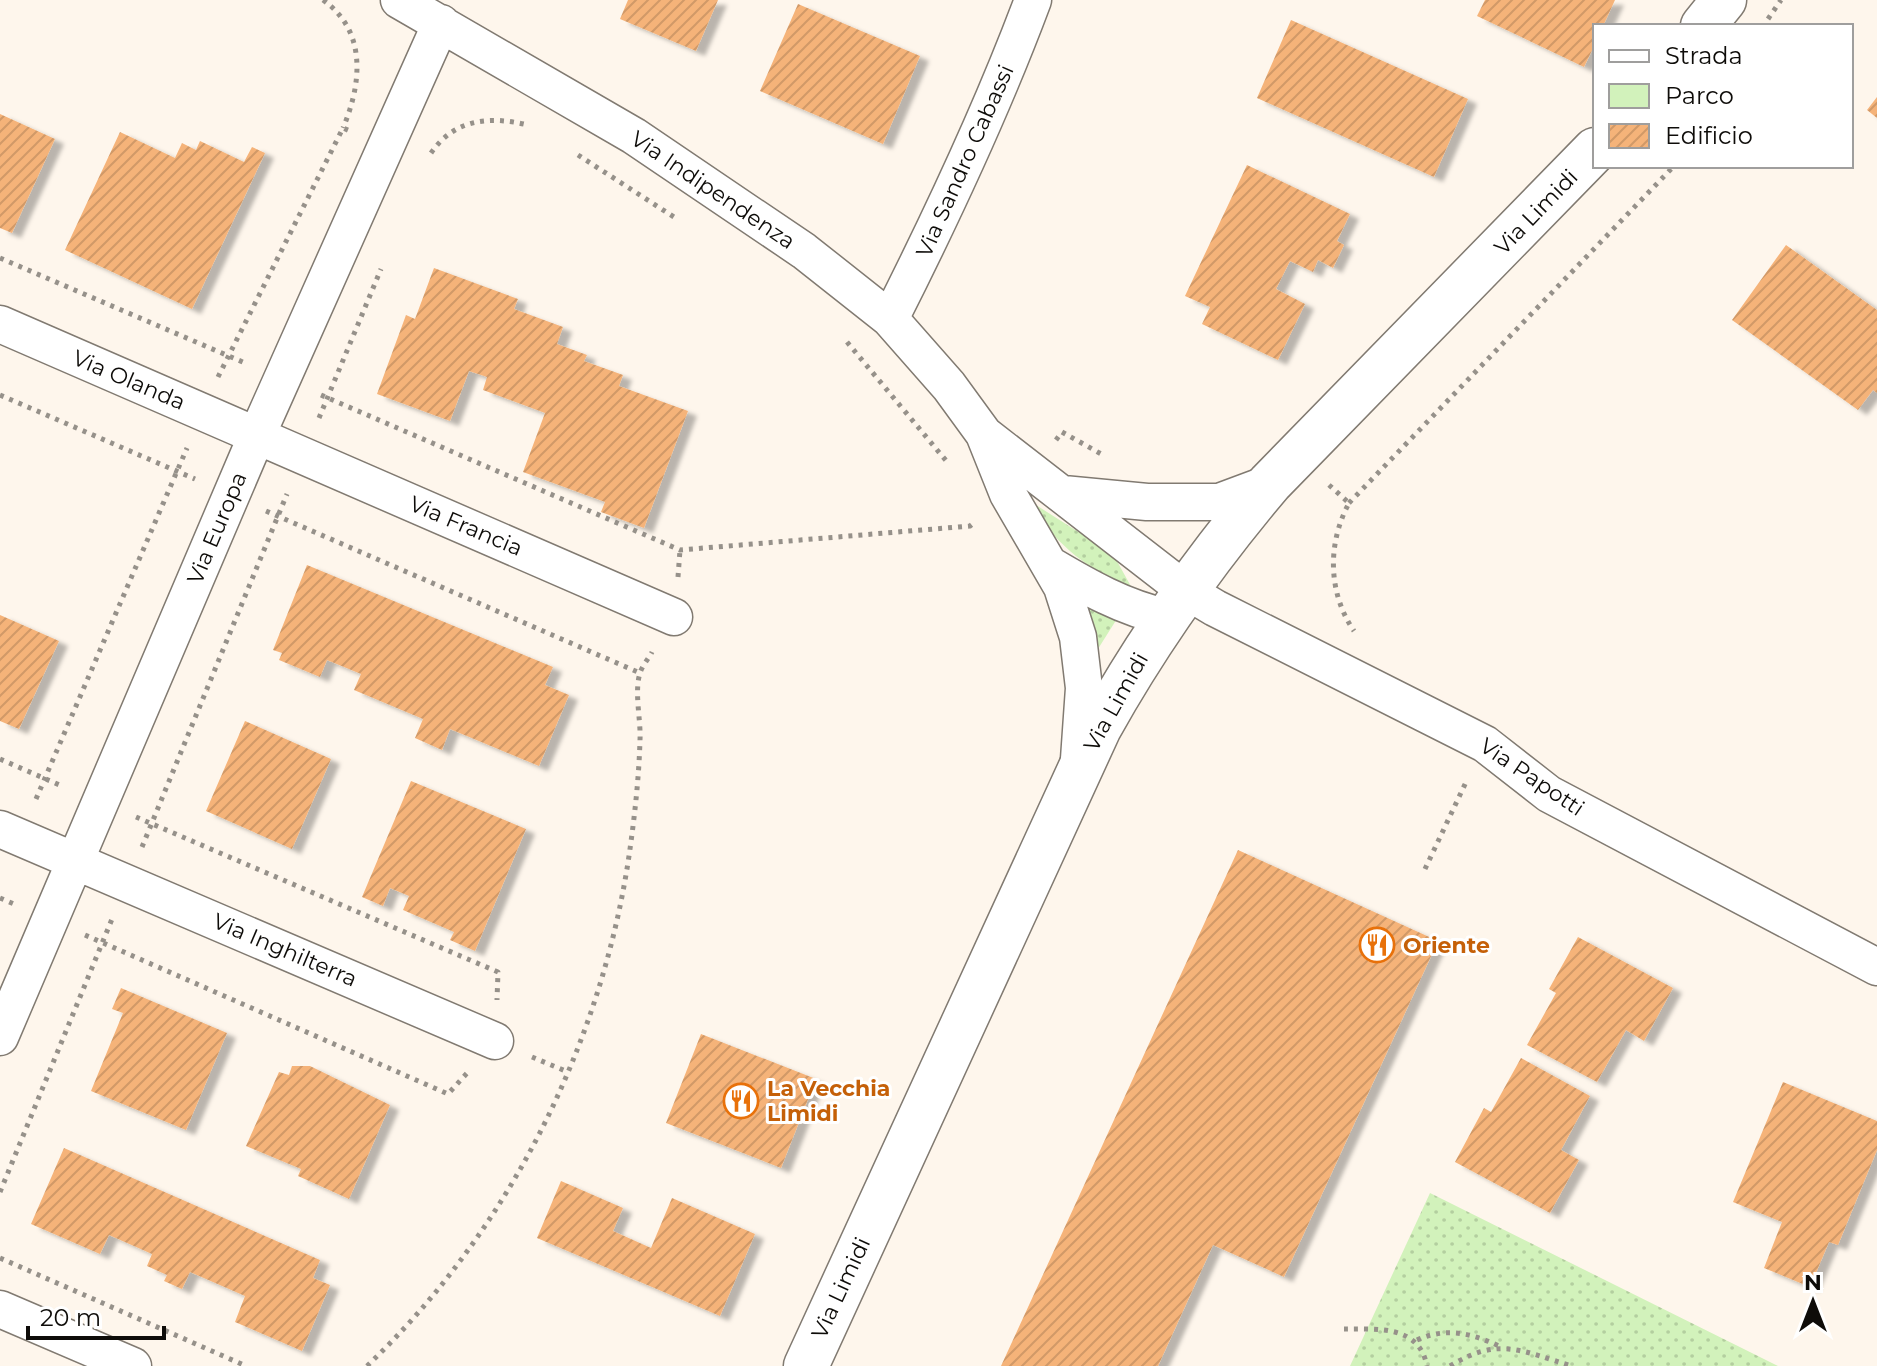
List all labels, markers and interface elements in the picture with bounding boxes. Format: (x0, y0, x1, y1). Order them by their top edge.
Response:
legend (1593, 24, 1853, 168)
text: Strada (1665, 41, 1743, 70)
street label: Via Sandro Cabassi (910, 61, 1020, 261)
text: Parco (1665, 81, 1734, 110)
text: Edificio (1665, 121, 1753, 150)
street label: Via Indipendenza (626, 125, 800, 255)
street label: Via Limidi (1489, 164, 1583, 260)
street label: Via Olanda (69, 344, 189, 416)
street label: Via Europa (181, 468, 253, 588)
street label: Via Francia (405, 490, 527, 562)
street label: Via Limidi (1078, 648, 1154, 756)
street label: Via Papotti (1475, 732, 1589, 822)
street label: Via Inghilterra (209, 907, 361, 993)
restaurant icon: Oriente (1358, 926, 1396, 964)
place label: Oriente (1403, 932, 1490, 959)
place label: La Vecchia Limidi (767, 1075, 890, 1127)
restaurant icon: La Vecchia Limidi (722, 1082, 760, 1120)
street label: Via Limidi (806, 1233, 876, 1343)
north arrow (1773, 1262, 1853, 1342)
text: N (1804, 1269, 1822, 1296)
scale bar (28, 1290, 164, 1340)
text: 20 m (40, 1303, 101, 1332)

